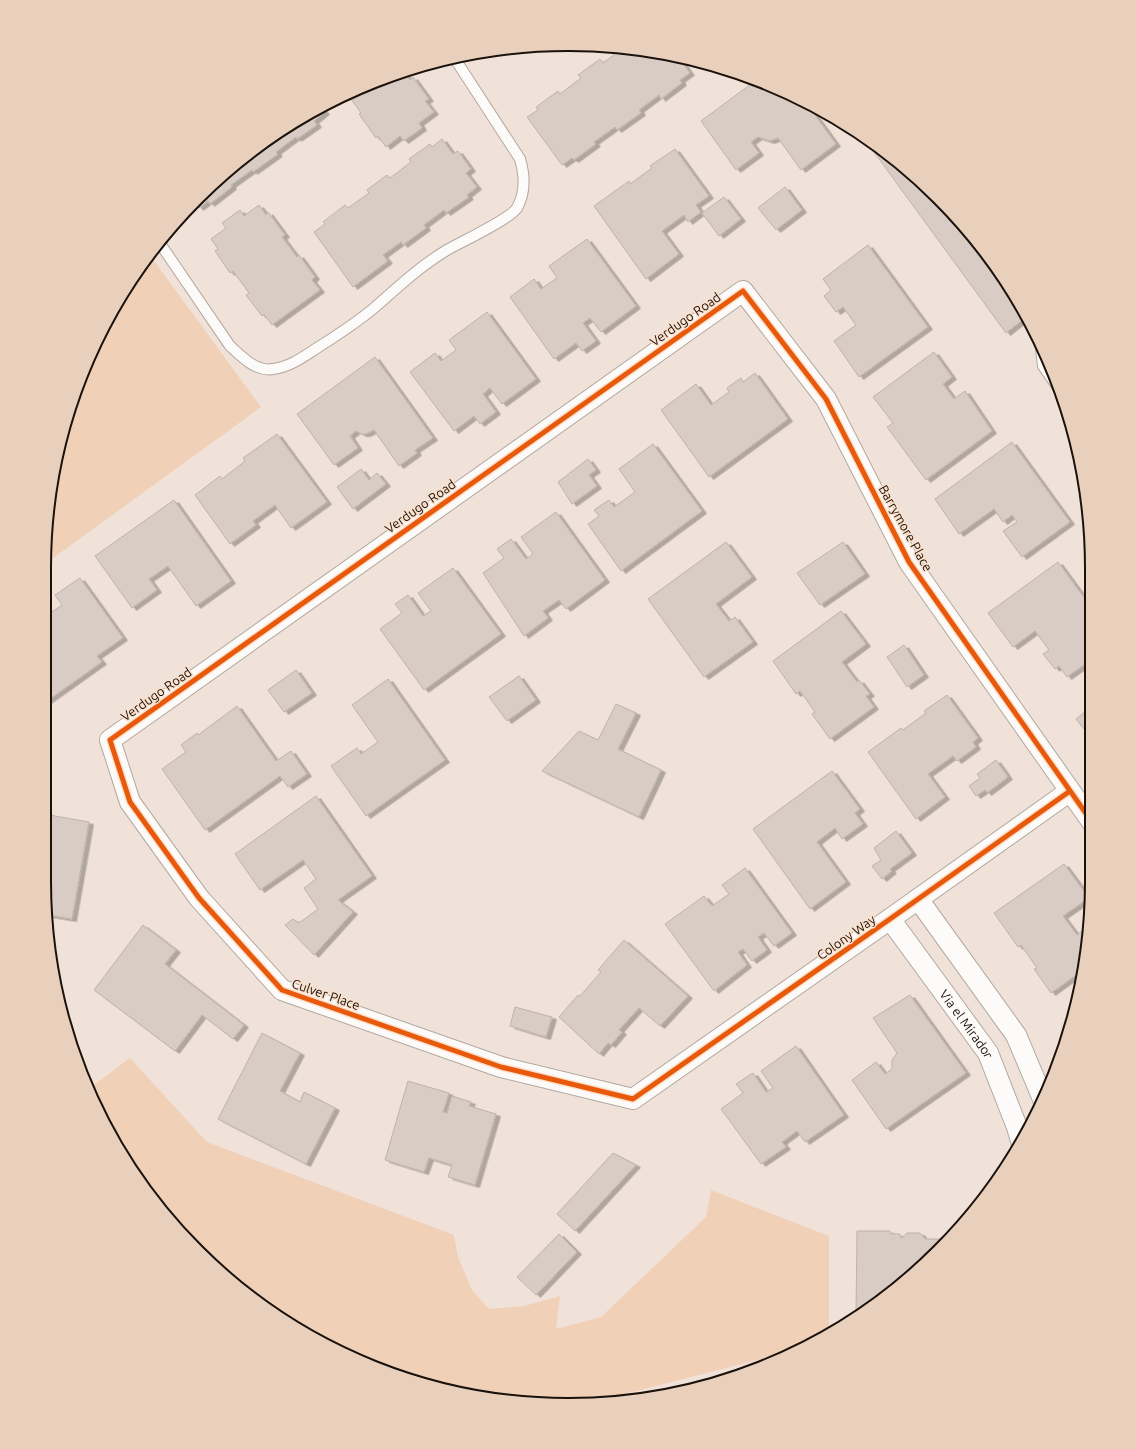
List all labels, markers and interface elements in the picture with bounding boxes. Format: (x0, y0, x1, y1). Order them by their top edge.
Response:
street label: Verdugo Road (647, 289, 723, 349)
street label: Verdugo Road (382, 476, 458, 536)
street label: Barrymore Place (877, 482, 935, 574)
street label: Verdugo Road (118, 664, 194, 724)
street label: Colony Way (814, 912, 878, 962)
street label: Culver Place (290, 976, 362, 1012)
street label: Via el Mirador (937, 987, 996, 1060)

